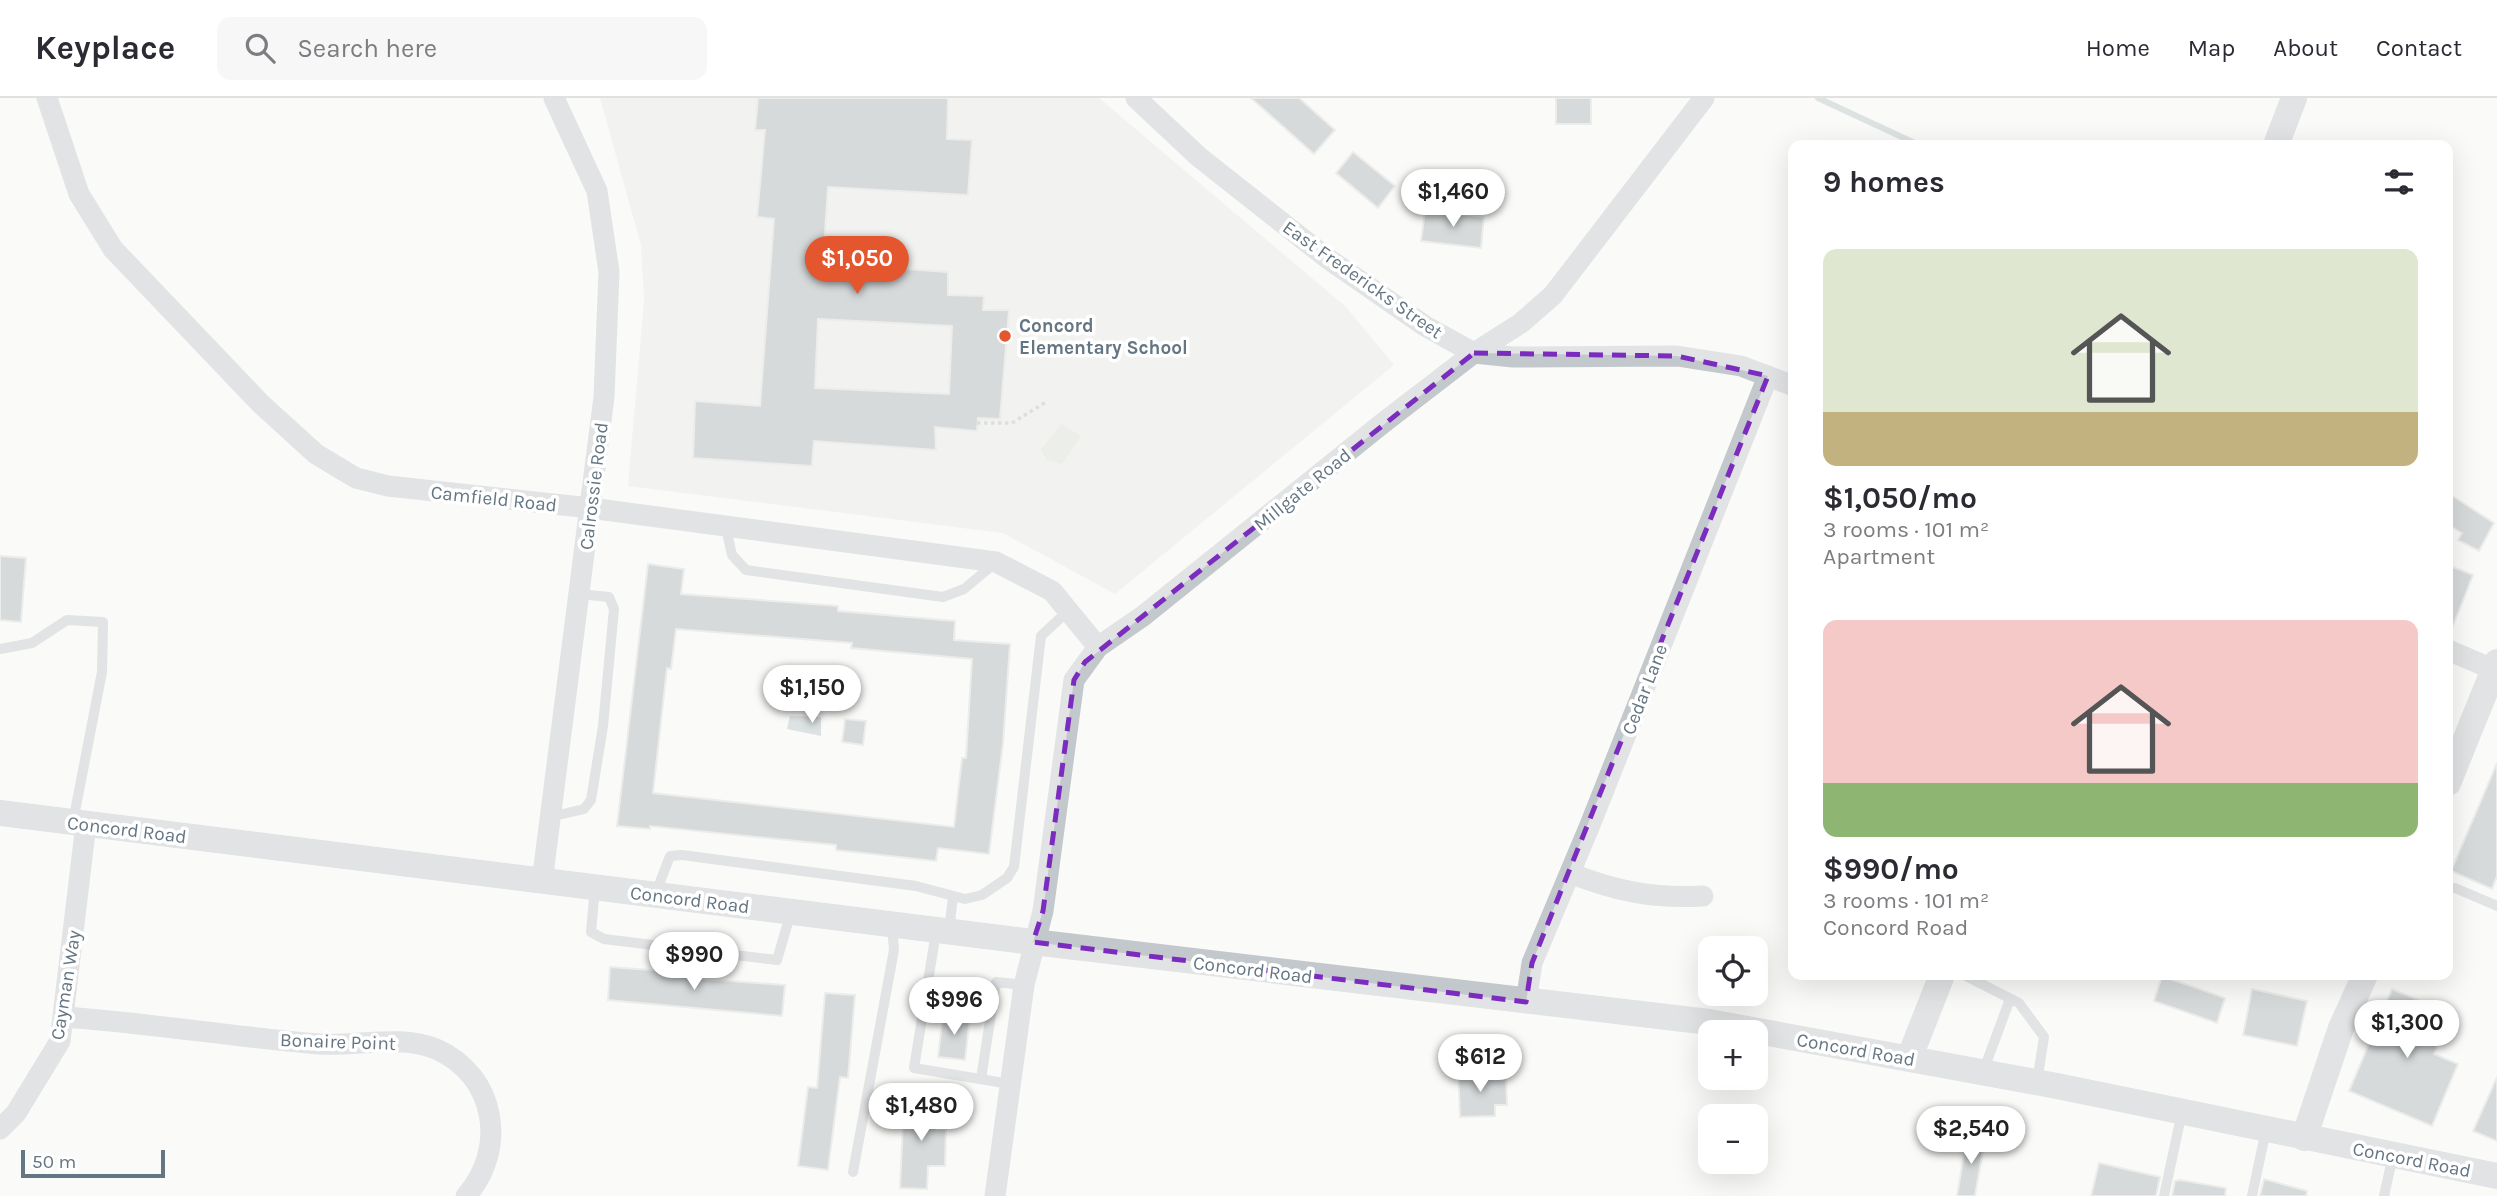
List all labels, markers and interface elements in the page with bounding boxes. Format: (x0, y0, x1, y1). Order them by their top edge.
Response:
search box (217, 17, 707, 80)
text: Keyplace (35, 29, 175, 67)
icon: search (241, 29, 279, 67)
text: Search here (297, 33, 437, 64)
text: Home (2086, 34, 2150, 62)
text: Map (2188, 34, 2235, 62)
text: About (2273, 34, 2338, 62)
text: Contact (2376, 34, 2462, 62)
icon: filters (2380, 163, 2418, 201)
text: 9 homes (1823, 164, 1945, 200)
pin: $1,460 (1396, 170, 1510, 229)
text: $1,460 (1417, 178, 1489, 205)
street label: East Fredericks Street (1278, 216, 1447, 343)
pin: $1,050 (800, 236, 914, 296)
text: $1,050 (821, 245, 893, 272)
icon: home (2058, 295, 2184, 421)
place label: Concord Elementary School (1019, 315, 1188, 359)
marker: Concord Elementary School (997, 328, 1013, 344)
street label: Calrossie Road (575, 421, 613, 551)
street label: Millgate Road (1250, 444, 1356, 536)
text: $1,050/mo (1823, 480, 1977, 516)
street label: Camfield Road (430, 481, 558, 517)
text: 3 rooms · 101 m² (1823, 516, 1989, 543)
text: Apartment (1823, 543, 1935, 570)
street label: Cedar Lane (1618, 641, 1672, 738)
pin: $1,150 (755, 666, 869, 725)
icon: home (2058, 666, 2184, 792)
text: $1,150 (779, 674, 845, 701)
street label: Concord Road (66, 812, 188, 848)
text: $990/mo (1823, 851, 1959, 887)
street label: Concord Road (629, 882, 751, 918)
text: 3 rooms · 101 m² (1823, 887, 1989, 914)
text: Concord Road (1823, 914, 1968, 941)
street label: Cayman Way (46, 929, 86, 1042)
pin: $990 (653, 932, 735, 992)
map controls (1698, 936, 1768, 1174)
button: locate (1698, 936, 1768, 1006)
text: $990 (665, 941, 723, 968)
street label: Concord Road (1192, 952, 1314, 988)
pin: $996 (913, 978, 995, 1037)
text: $996 (925, 986, 983, 1013)
pin: $1,300 (2350, 1000, 2464, 1060)
text: $1,300 (2370, 1009, 2444, 1036)
button: + (1698, 1020, 1768, 1090)
street label: Bonaire Point (280, 1029, 396, 1055)
street label: Concord Road (1795, 1029, 1917, 1071)
pin: $612 (1439, 1034, 1521, 1094)
text: $612 (1454, 1043, 1506, 1070)
pin: $1,480 (864, 1084, 978, 1143)
text: $1,480 (885, 1092, 957, 1119)
button: − (1698, 1104, 1768, 1174)
pin: $2,540 (1914, 1107, 2028, 1166)
text: $2,540 (1932, 1115, 2010, 1142)
street label: Concord Road (2351, 1138, 2473, 1182)
scale bar (21, 1147, 164, 1179)
text: 50 m (32, 1151, 76, 1173)

